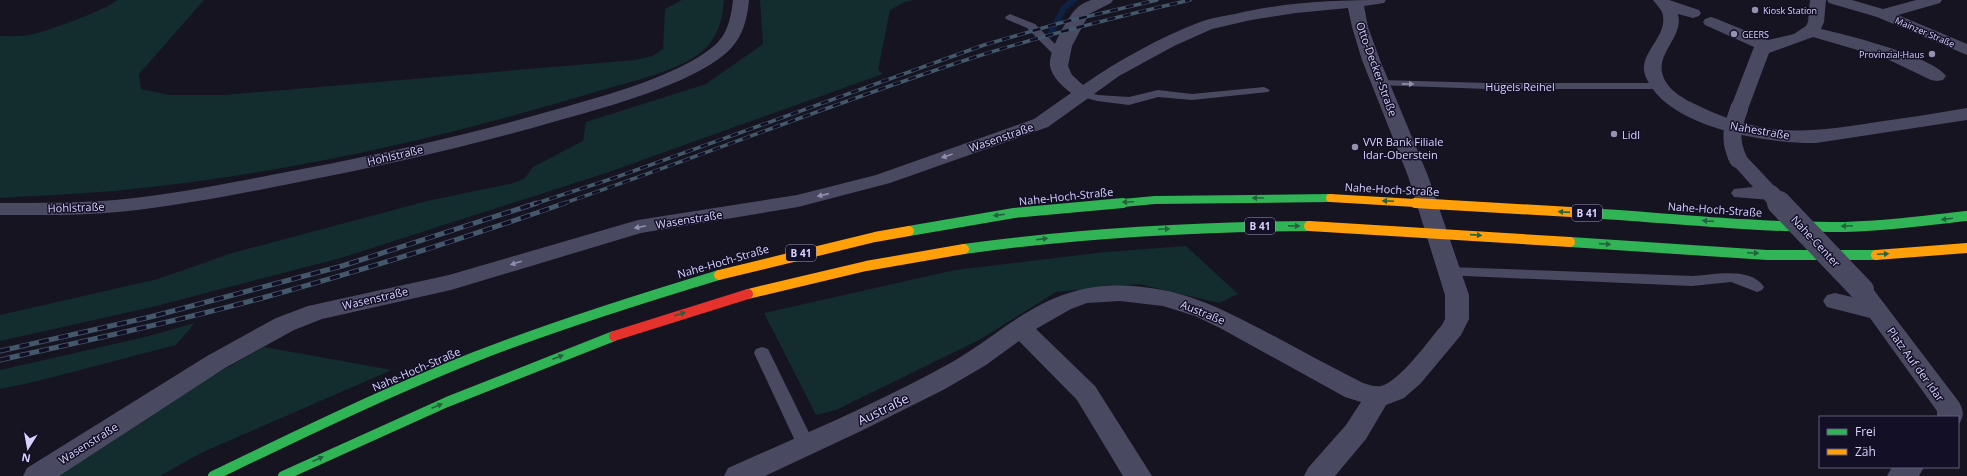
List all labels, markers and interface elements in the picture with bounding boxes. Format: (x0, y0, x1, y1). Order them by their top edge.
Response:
place label: Kiosk Station (1763, 4, 1817, 17)
marker: Kiosk Station (1750, 5, 1760, 15)
street label: Mainzer Straße (1893, 14, 1957, 50)
street label: Otto-Decker-Straße (1353, 20, 1401, 118)
place label: GEERS (1742, 28, 1769, 41)
marker: GEERS (1729, 29, 1739, 39)
place label: Provinzial-Haus (1859, 48, 1924, 61)
marker: Provinzial-Haus (1927, 49, 1937, 59)
street label: Hügels Reihel (1485, 79, 1555, 94)
one-way arrow (1402, 80, 1414, 87)
street label: Nahestraße (1729, 117, 1791, 143)
street label: Wasenstraße (967, 119, 1035, 155)
place label: Lidl (1622, 127, 1640, 142)
marker: Lidl (1609, 129, 1619, 139)
place label: VVR Bank Filiale Idar-Oberstein (1363, 134, 1443, 162)
street label: Hohlstraße (366, 141, 424, 169)
marker: VVR Bank Filiale Idar-Oberstein (1350, 142, 1360, 152)
one-way arrow (941, 153, 953, 159)
street label: Nahe-Hoch-Straße (1344, 179, 1440, 199)
street label: Nahe-Hoch-Straße (1018, 184, 1114, 208)
one-way arrow (817, 192, 830, 198)
one-way arrow (1251, 195, 1264, 201)
one-way arrow (1122, 198, 1134, 205)
one-way arrow (1381, 198, 1394, 204)
street label: Nahe-Hoch-Straße (1667, 198, 1763, 220)
street label: Hohlstraße (47, 199, 105, 215)
road number: B 41 (1572, 205, 1602, 221)
street label: Wasenstraße (655, 206, 723, 232)
one-way arrow (1558, 208, 1571, 215)
one-way arrow (993, 212, 1005, 218)
street label: Nahe-Center (1788, 212, 1844, 270)
one-way arrow (1941, 215, 1953, 222)
road number: B 41 (1245, 218, 1275, 234)
one-way arrow (1702, 218, 1714, 225)
one-way arrow (1288, 223, 1301, 229)
one-way arrow (1840, 223, 1853, 229)
one-way arrow (634, 224, 646, 230)
one-way arrow (1158, 226, 1170, 233)
one-way arrow (1470, 232, 1483, 238)
one-way arrow (1036, 236, 1048, 242)
street label: Nahe-Hoch-Straße (675, 241, 771, 281)
one-way arrow (1599, 241, 1611, 248)
road number: B 41 (786, 245, 816, 261)
one-way arrow (1747, 250, 1759, 257)
one-way arrow (1877, 250, 1889, 257)
one-way arrow (509, 260, 521, 266)
street label: Wasenstraße (341, 283, 409, 313)
street label: Austraße (1179, 296, 1227, 328)
one-way arrow (675, 311, 687, 317)
street label: Platz Auf der Idar (1884, 324, 1948, 405)
street label: Nahe-Hoch-Straße (369, 344, 463, 394)
one-way arrow (552, 354, 564, 360)
street label: Austraße (854, 389, 912, 429)
one-way arrow (432, 403, 443, 409)
legend (1819, 416, 1959, 468)
street label: Wasenstraße (56, 419, 120, 467)
text: Frei (1855, 423, 1876, 440)
north arrow (8, 428, 48, 468)
text: Zäh (1855, 443, 1876, 460)
text: N (20, 450, 32, 467)
one-way arrow (313, 456, 324, 462)

